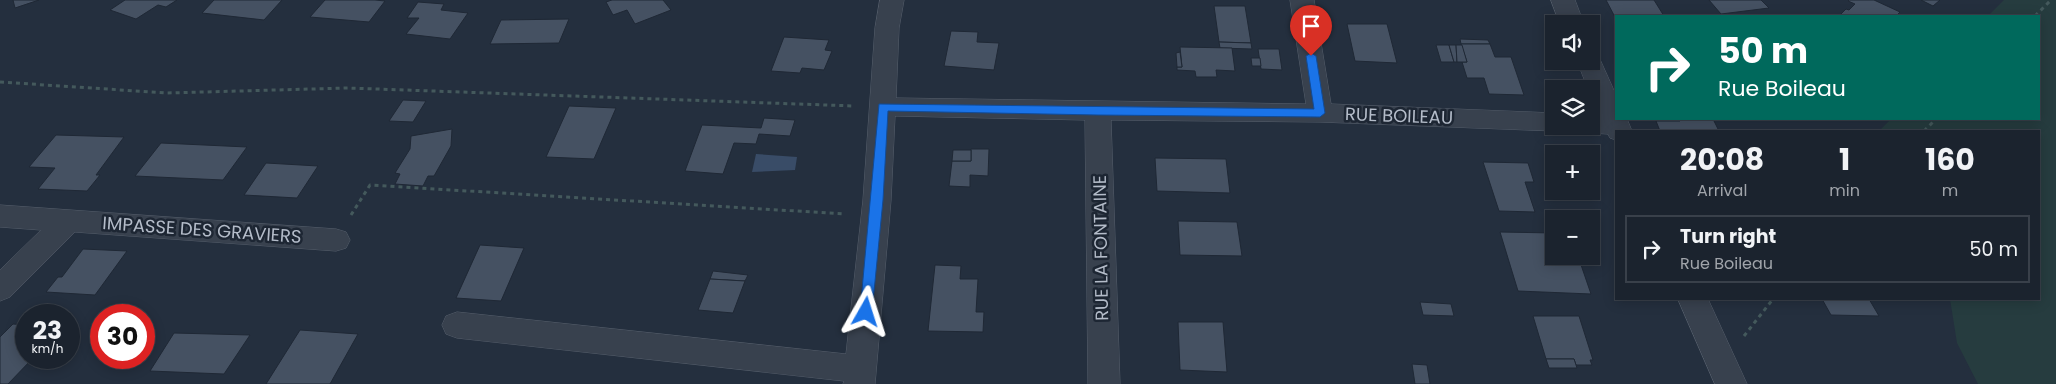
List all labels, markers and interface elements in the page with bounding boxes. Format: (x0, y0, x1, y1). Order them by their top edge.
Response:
pin (1290, 5, 1332, 56)
icon: arrive (1297, 12, 1325, 40)
map controls (1545, 15, 1600, 265)
button: sound (1545, 15, 1600, 70)
text: 50 m (1718, 26, 1808, 75)
icon: right (1635, 35, 1700, 100)
text: Rue Boileau (1718, 73, 1846, 104)
button: layers (1545, 80, 1600, 135)
street label: RUE BOILEAU (1345, 101, 1453, 130)
text: 20:08 (1680, 138, 1764, 181)
text: 1 (1839, 138, 1850, 181)
text: 160 (1925, 138, 1975, 181)
button: + (1545, 145, 1600, 200)
street label: RUE LA FONTAINE (1087, 175, 1114, 321)
text: Arrival (1697, 179, 1747, 202)
text: min (1829, 179, 1860, 202)
text: m (1942, 179, 1958, 202)
street label: IMPASSE DES GRAVIERS (102, 210, 302, 249)
button: − (1545, 210, 1600, 265)
text: Turn right (1680, 223, 1776, 250)
icon: right (1637, 235, 1665, 263)
text: 50 m (1969, 236, 2018, 263)
text: Rue Boileau (1680, 252, 1773, 275)
position arrow (839, 285, 891, 337)
speed limit sign: 30 (90, 304, 155, 369)
text: 23 (33, 313, 62, 348)
text: km/h (32, 340, 63, 357)

